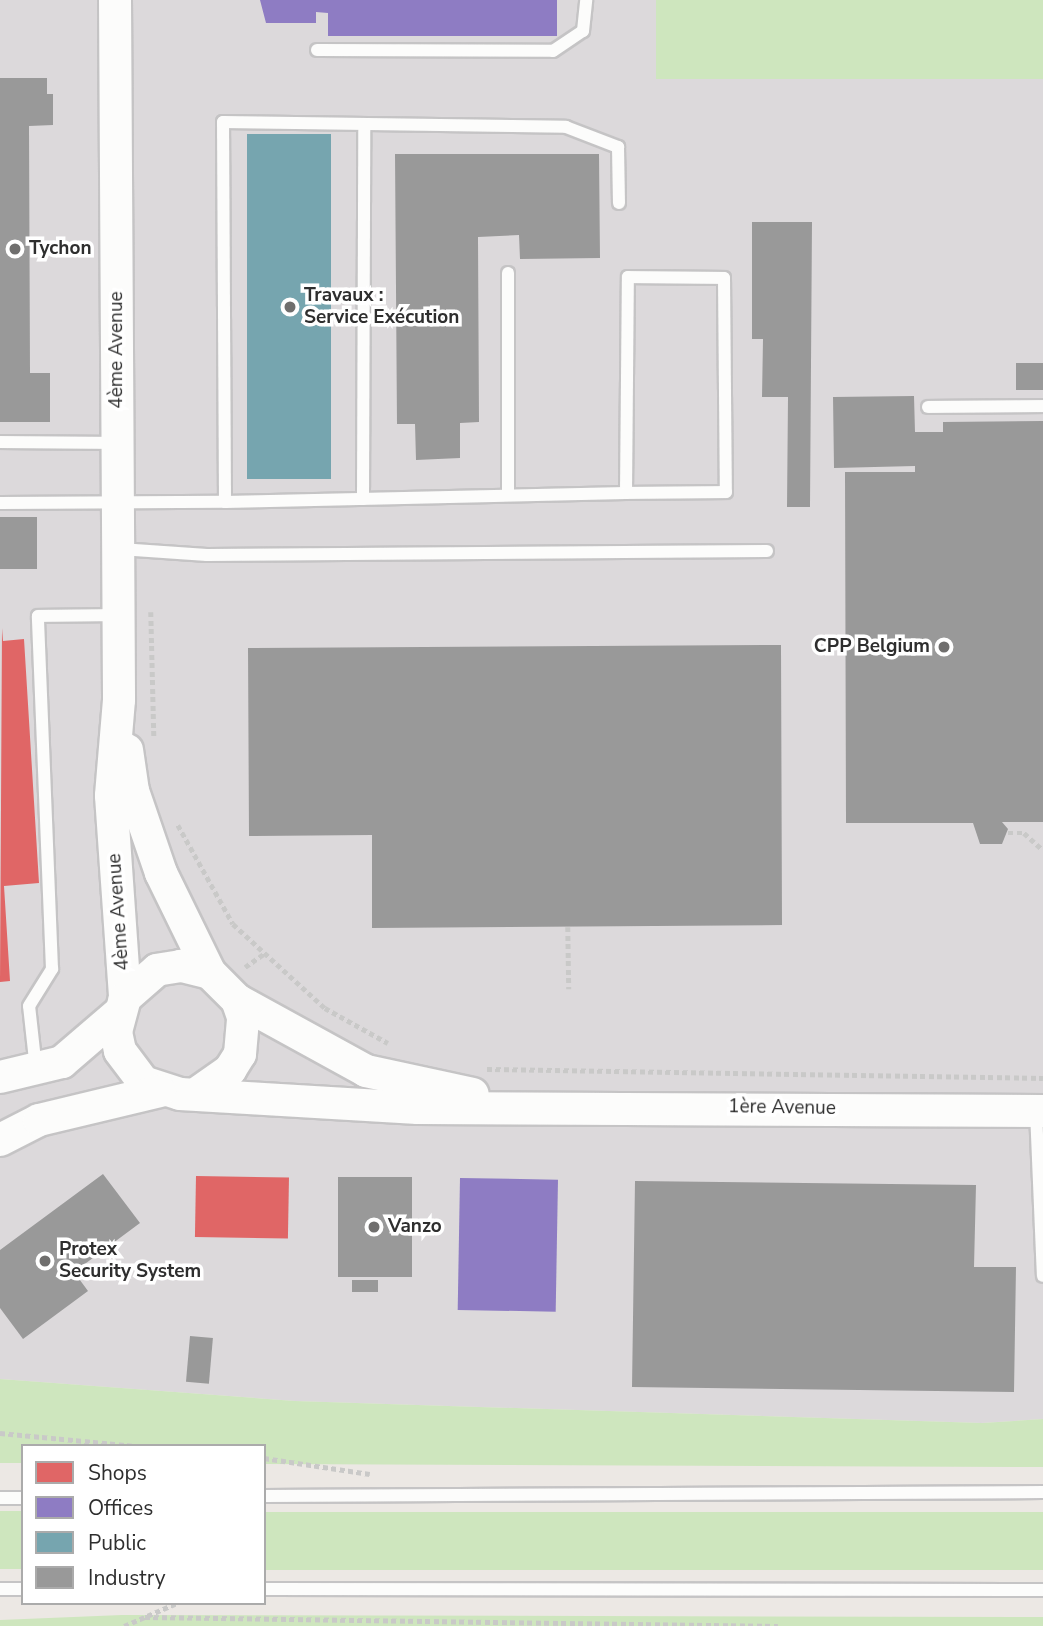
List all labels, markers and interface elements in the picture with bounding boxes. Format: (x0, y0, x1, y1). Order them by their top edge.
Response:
place label: Tychon (29, 238, 92, 260)
marker: Tychon (7, 241, 23, 257)
place label: Travaux : Service Exécution (304, 285, 459, 329)
street label: 4ème Avenue (106, 291, 128, 409)
marker: Travaux : Service Exécution (282, 299, 298, 315)
place label: CPP Belgium (814, 636, 930, 658)
marker: CPP Belgium (936, 639, 952, 655)
street label: 4ème Avenue (104, 853, 134, 971)
street label: 1ère Avenue (728, 1096, 836, 1120)
place label: Vanzo (388, 1216, 442, 1238)
marker: Vanzo (366, 1219, 382, 1235)
place label: Protex Security System (59, 1239, 201, 1283)
marker: Protex Security System (37, 1253, 53, 1269)
legend (21, 1444, 266, 1605)
text: Shops (88, 1459, 147, 1487)
text: Offices (88, 1494, 153, 1522)
text: Public (88, 1529, 146, 1557)
text: Industry (88, 1564, 166, 1592)

